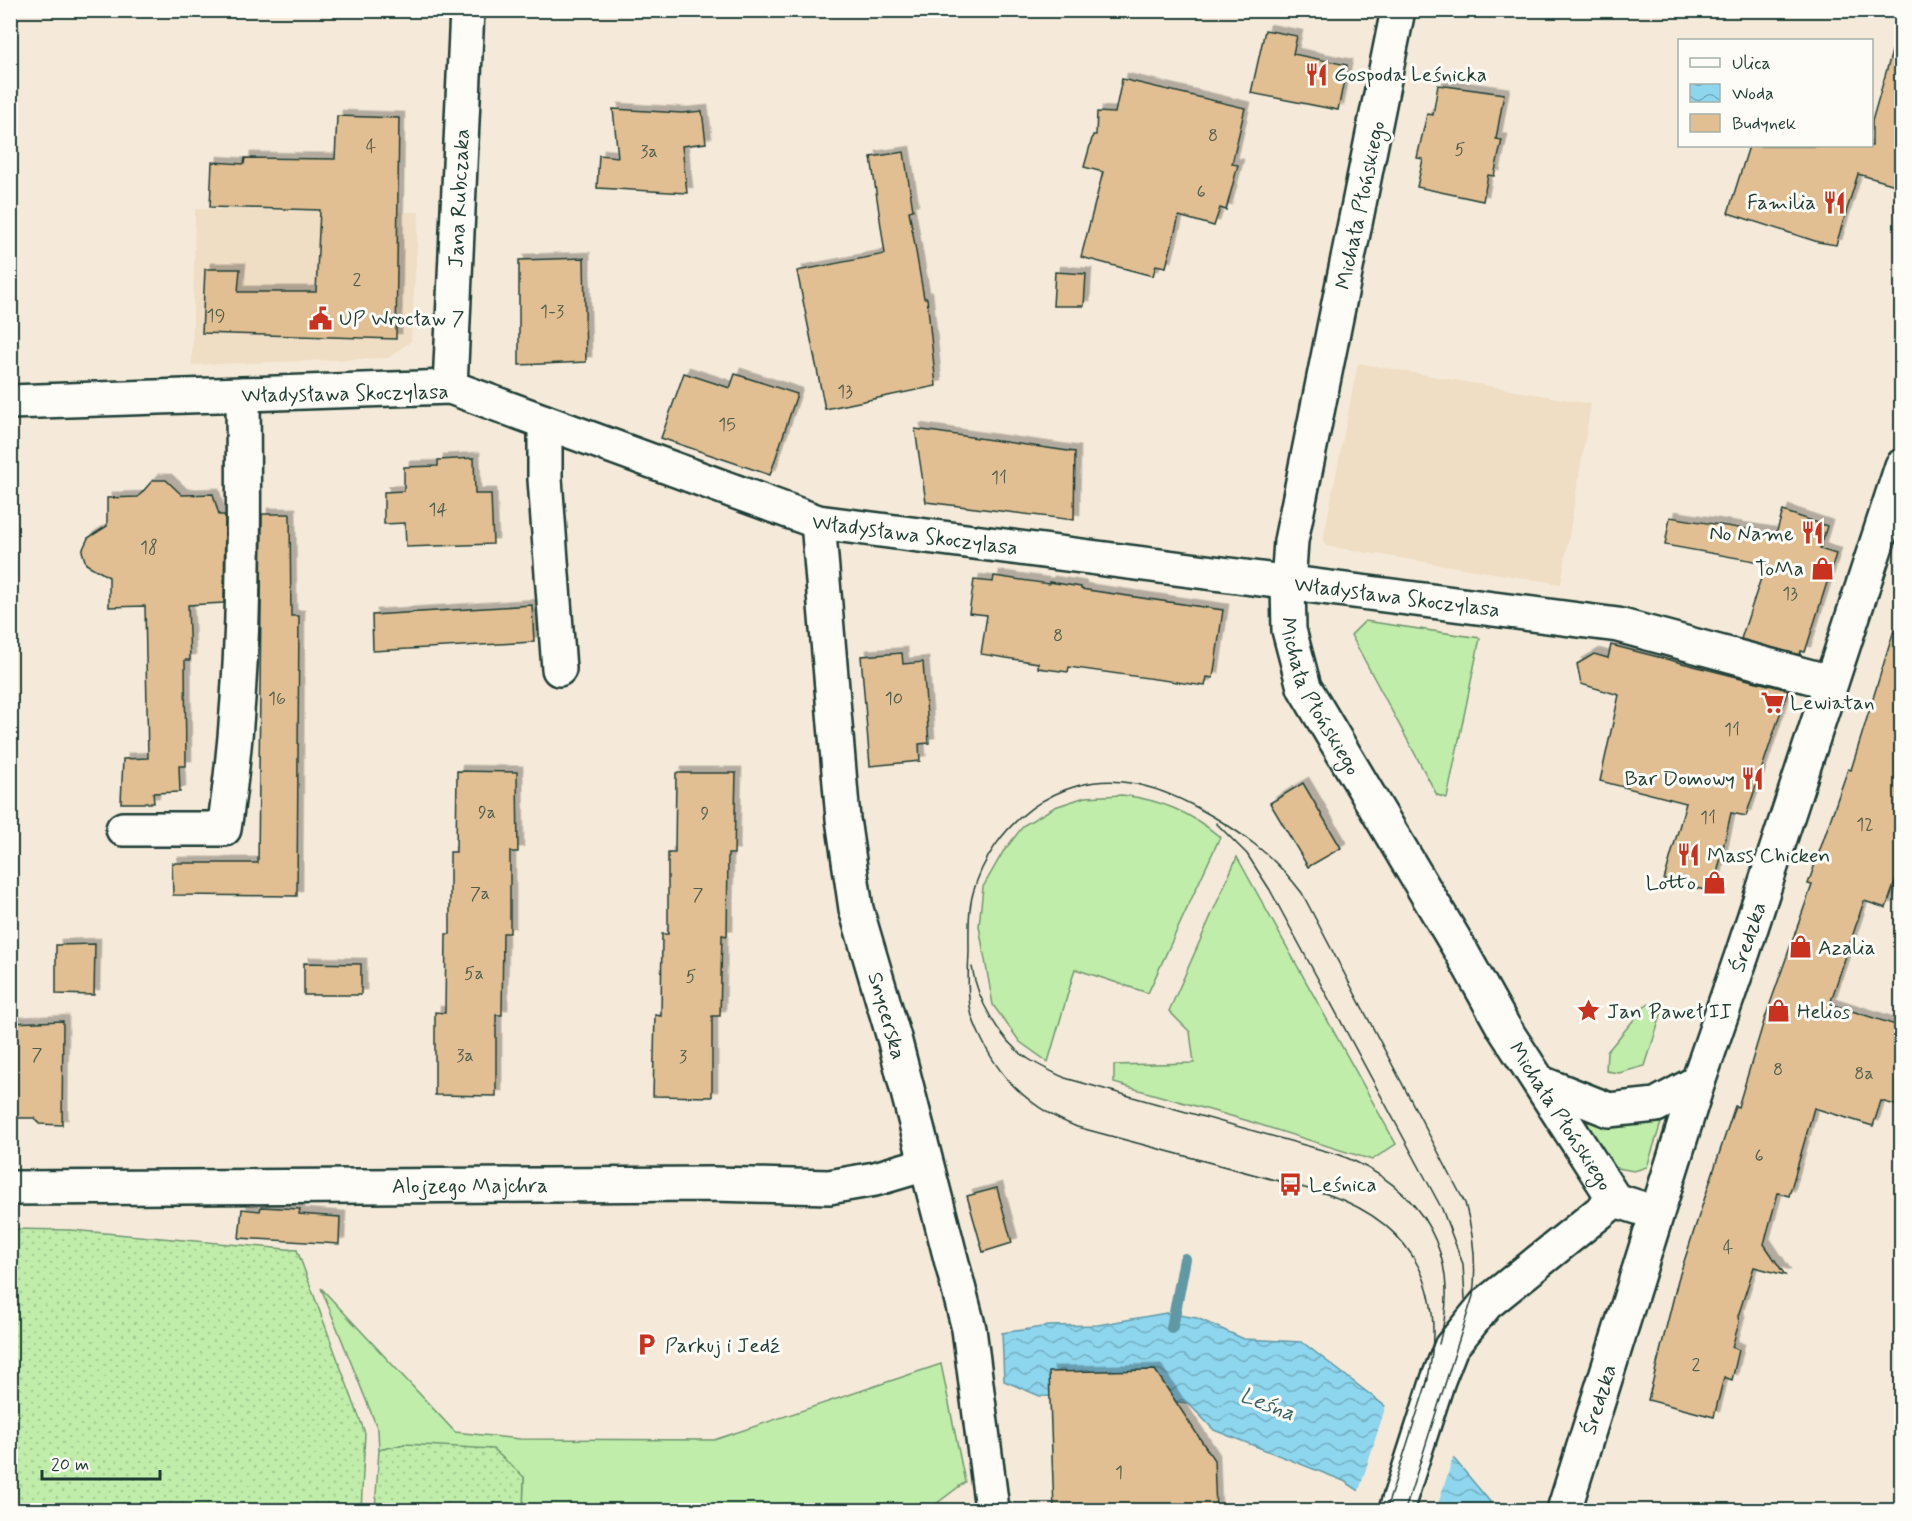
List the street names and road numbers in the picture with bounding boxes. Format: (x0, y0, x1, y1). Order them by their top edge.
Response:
street label: Michała Płońskiego (1329, 118, 1393, 292)
street label: Jana Rubczaka (442, 128, 477, 268)
street label: Władysława Skoczylasa (241, 378, 449, 410)
street label: Władysława Skoczylasa (810, 508, 1020, 563)
street label: Władysława Skoczylasa (1292, 570, 1502, 625)
street label: Michała Płońskiego (1274, 617, 1366, 781)
street label: Średzka (1724, 898, 1773, 976)
street label: Snycerska (860, 969, 912, 1062)
street label: Michała Płońskiego (1502, 1037, 1618, 1196)
street label: Alojzego Majchra (392, 1172, 548, 1201)
street label: Średzka (1575, 1361, 1624, 1438)

